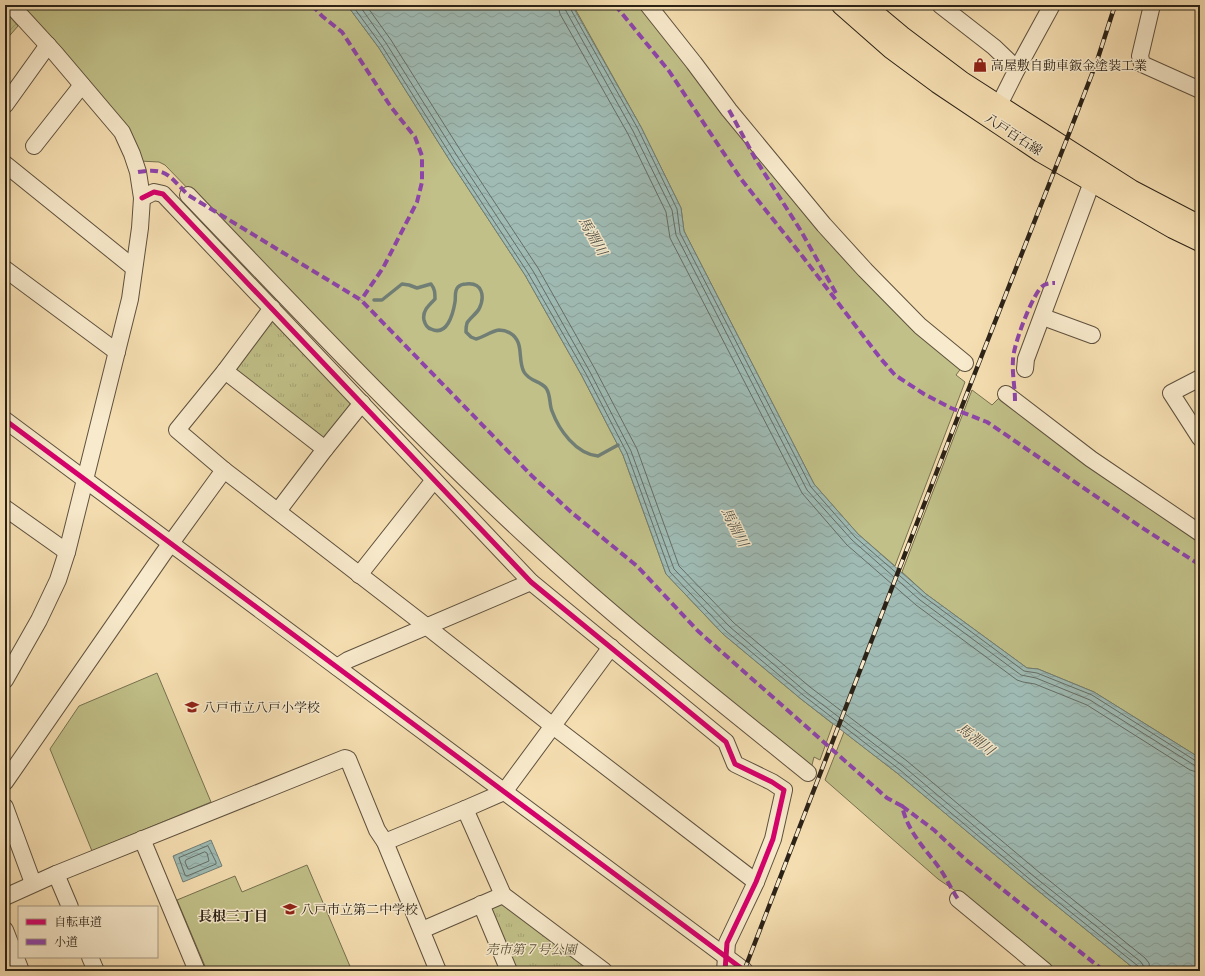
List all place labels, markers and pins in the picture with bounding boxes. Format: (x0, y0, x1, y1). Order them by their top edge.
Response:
place label: 高屋敷自動車鈑金塗装工業 (991, 56, 1147, 75)
shop icon: 高屋敷自動車鈑金塗装工業 (972, 57, 988, 73)
place label: 八戸市立八戸小学校 (203, 698, 320, 717)
school or university icon: 八戸市立八戸小学校 (184, 699, 200, 715)
place label: 八戸市立第二中学校 (301, 900, 418, 919)
school or university icon: 八戸市立第二中学校 (282, 901, 298, 917)

